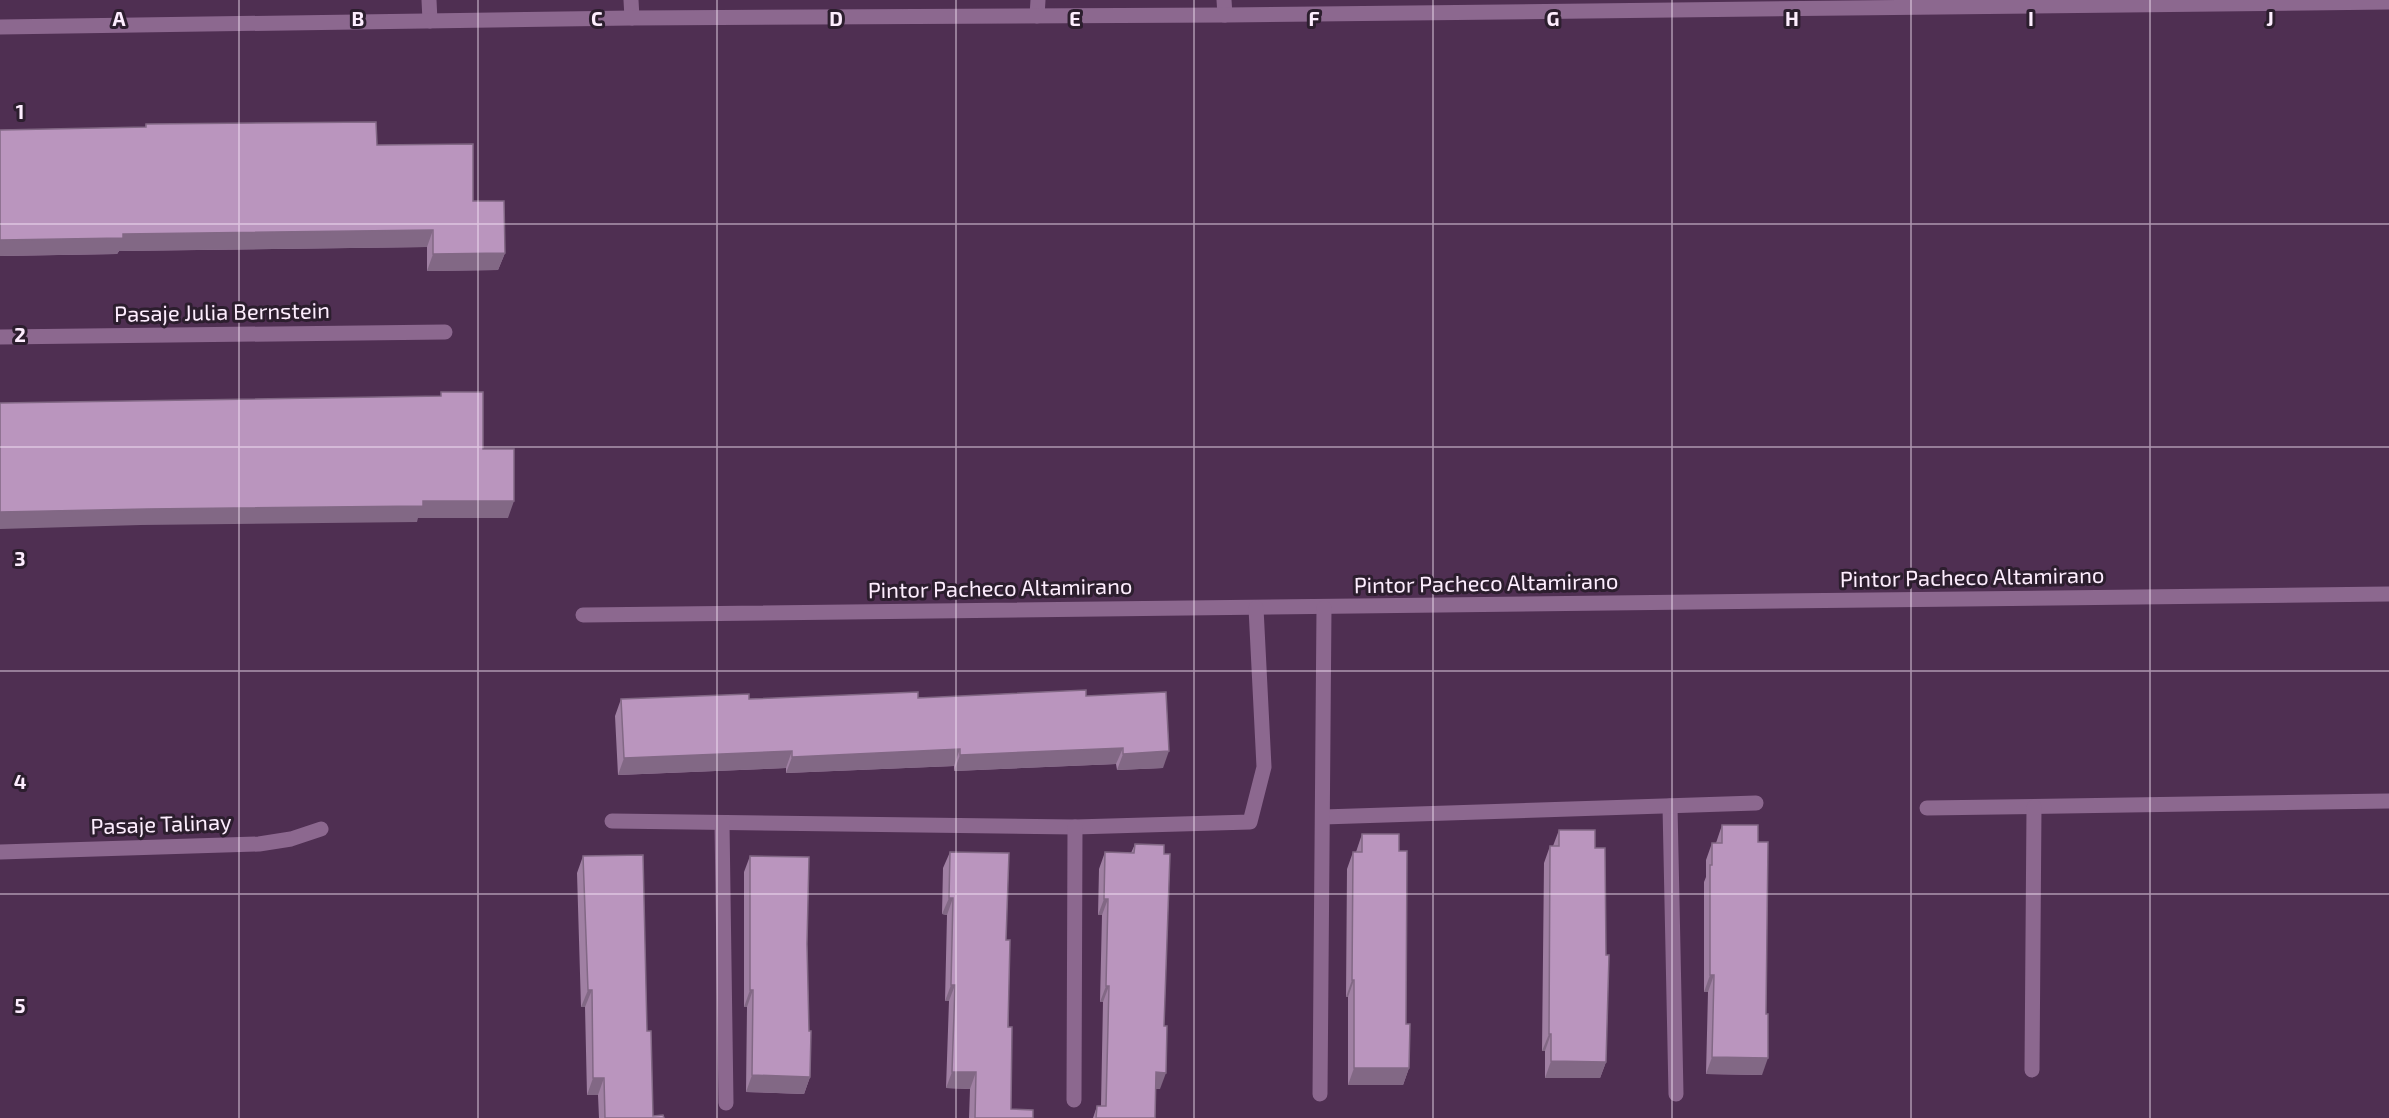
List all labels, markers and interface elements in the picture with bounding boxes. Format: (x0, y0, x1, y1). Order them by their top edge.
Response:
text: A (112, 6, 126, 30)
text: B (352, 6, 364, 30)
text: C (591, 6, 603, 30)
text: D (829, 6, 843, 30)
text: E (1069, 6, 1081, 30)
text: F (1308, 6, 1320, 30)
text: G (1547, 6, 1559, 30)
text: H (1785, 6, 1799, 30)
text: I (2028, 6, 2034, 30)
text: J (2266, 6, 2274, 30)
text: 1 (16, 99, 24, 123)
street label: Pasaje Julia Bernstein (114, 296, 330, 327)
text: 2 (14, 322, 26, 346)
text: 3 (14, 546, 26, 570)
street label: Pintor Pacheco Altamirano (1839, 561, 2104, 591)
street label: Pintor Pacheco Altamirano (1353, 567, 1618, 597)
street label: Pintor Pacheco Altamirano (867, 572, 1132, 602)
text: 4 (14, 769, 27, 793)
street label: Pasaje Talinay (90, 808, 232, 839)
text: 5 (14, 993, 26, 1017)

